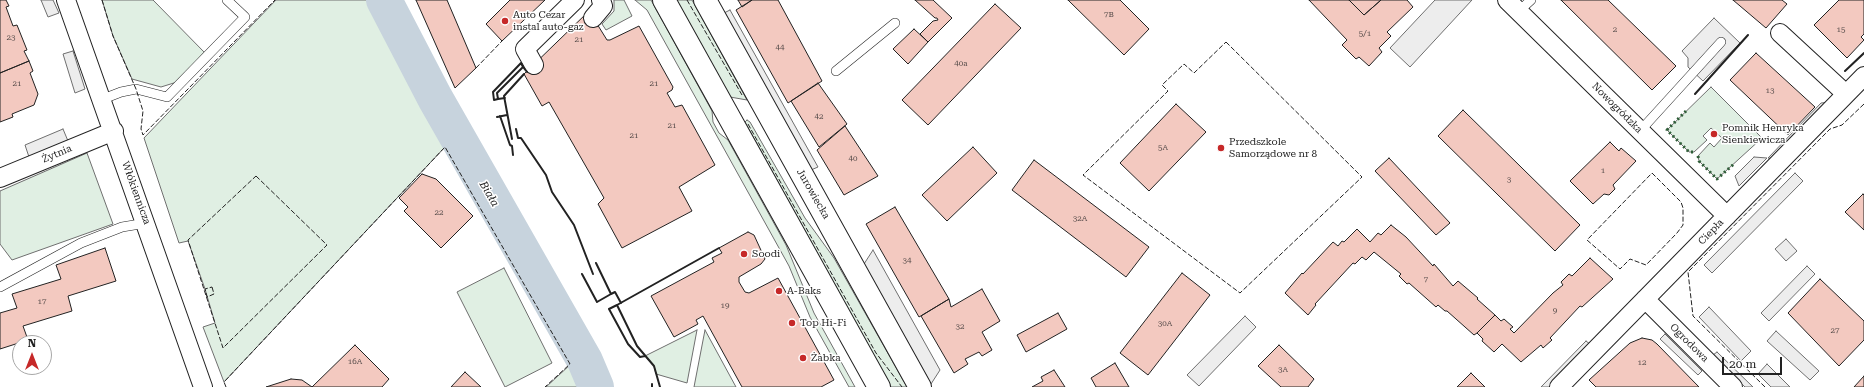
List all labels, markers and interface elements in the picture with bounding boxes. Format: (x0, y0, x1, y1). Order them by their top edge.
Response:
place label: Auto Cezar instal auto-gaz (513, 9, 584, 32)
house number: 7B (1104, 10, 1114, 20)
marker: Auto Cezar instal auto-gaz (500, 16, 510, 26)
house number: 2 (1613, 25, 1617, 35)
house number: 15 (1837, 25, 1845, 35)
house number: 5/1 (1359, 29, 1371, 39)
house number: 23 (7, 33, 15, 43)
house number: 21 (575, 35, 583, 45)
house number: 44 (776, 43, 784, 53)
house number: 40a (954, 59, 968, 69)
house number: 21 (13, 79, 21, 89)
house number: 21 (650, 79, 658, 89)
street label: Nowogródzka (1589, 80, 1645, 136)
house number: 13 (1766, 86, 1774, 96)
house number: 42 (815, 112, 823, 122)
house number: 21 (668, 121, 676, 131)
place label: Pomnik Henryka Sienkiewicza (1722, 122, 1804, 146)
marker: Pomnik Henryka Sienkiewicza (1709, 129, 1719, 139)
house number: 21 (630, 131, 638, 141)
place label: Przedszkole Samorządowe nr 8 (1229, 136, 1317, 160)
street label: Żytnia (40, 142, 74, 166)
house number: 5A (1158, 143, 1168, 153)
marker: Przedszkole Samorządowe nr 8 (1216, 143, 1226, 153)
house number: 40 (849, 154, 857, 164)
street label: Włókiennicza (119, 160, 153, 226)
house number: 1 (1601, 166, 1605, 176)
street label: Jurowiecka (794, 167, 832, 221)
house number: 3 (1507, 175, 1511, 185)
water label: Biała (476, 179, 502, 209)
house number: 22 (435, 208, 443, 218)
house number: 32A (1073, 214, 1087, 224)
street label: Ciepła (1696, 217, 1726, 247)
place label: Soodi (752, 248, 780, 260)
marker: Soodi (739, 249, 749, 259)
house number: 34 (903, 256, 911, 266)
house number: 7 (1424, 275, 1428, 285)
place label: A-Baks (787, 285, 821, 297)
marker: A-Baks (774, 286, 784, 296)
house number: 17 (38, 297, 46, 307)
house number: 19 (721, 301, 729, 311)
house number: 9 (1553, 306, 1557, 316)
place label: Top Hi-Fi (800, 317, 846, 329)
marker: Top Hi-Fi (787, 318, 797, 328)
house number: 30A (1158, 319, 1172, 329)
street label: Ogrodowa (1667, 321, 1711, 365)
house number: 32 (956, 322, 964, 332)
house number: 27 (1831, 326, 1839, 336)
north arrow (12, 335, 52, 375)
text: N (28, 337, 36, 350)
scale bar (1724, 349, 1784, 375)
place label: Żabka (811, 352, 841, 364)
marker: Żabka (798, 353, 808, 363)
house number: 16A (348, 357, 362, 367)
text: 20 m (1729, 357, 1756, 371)
house number: 12 (1638, 358, 1646, 368)
house number: 3A (1278, 365, 1288, 375)

